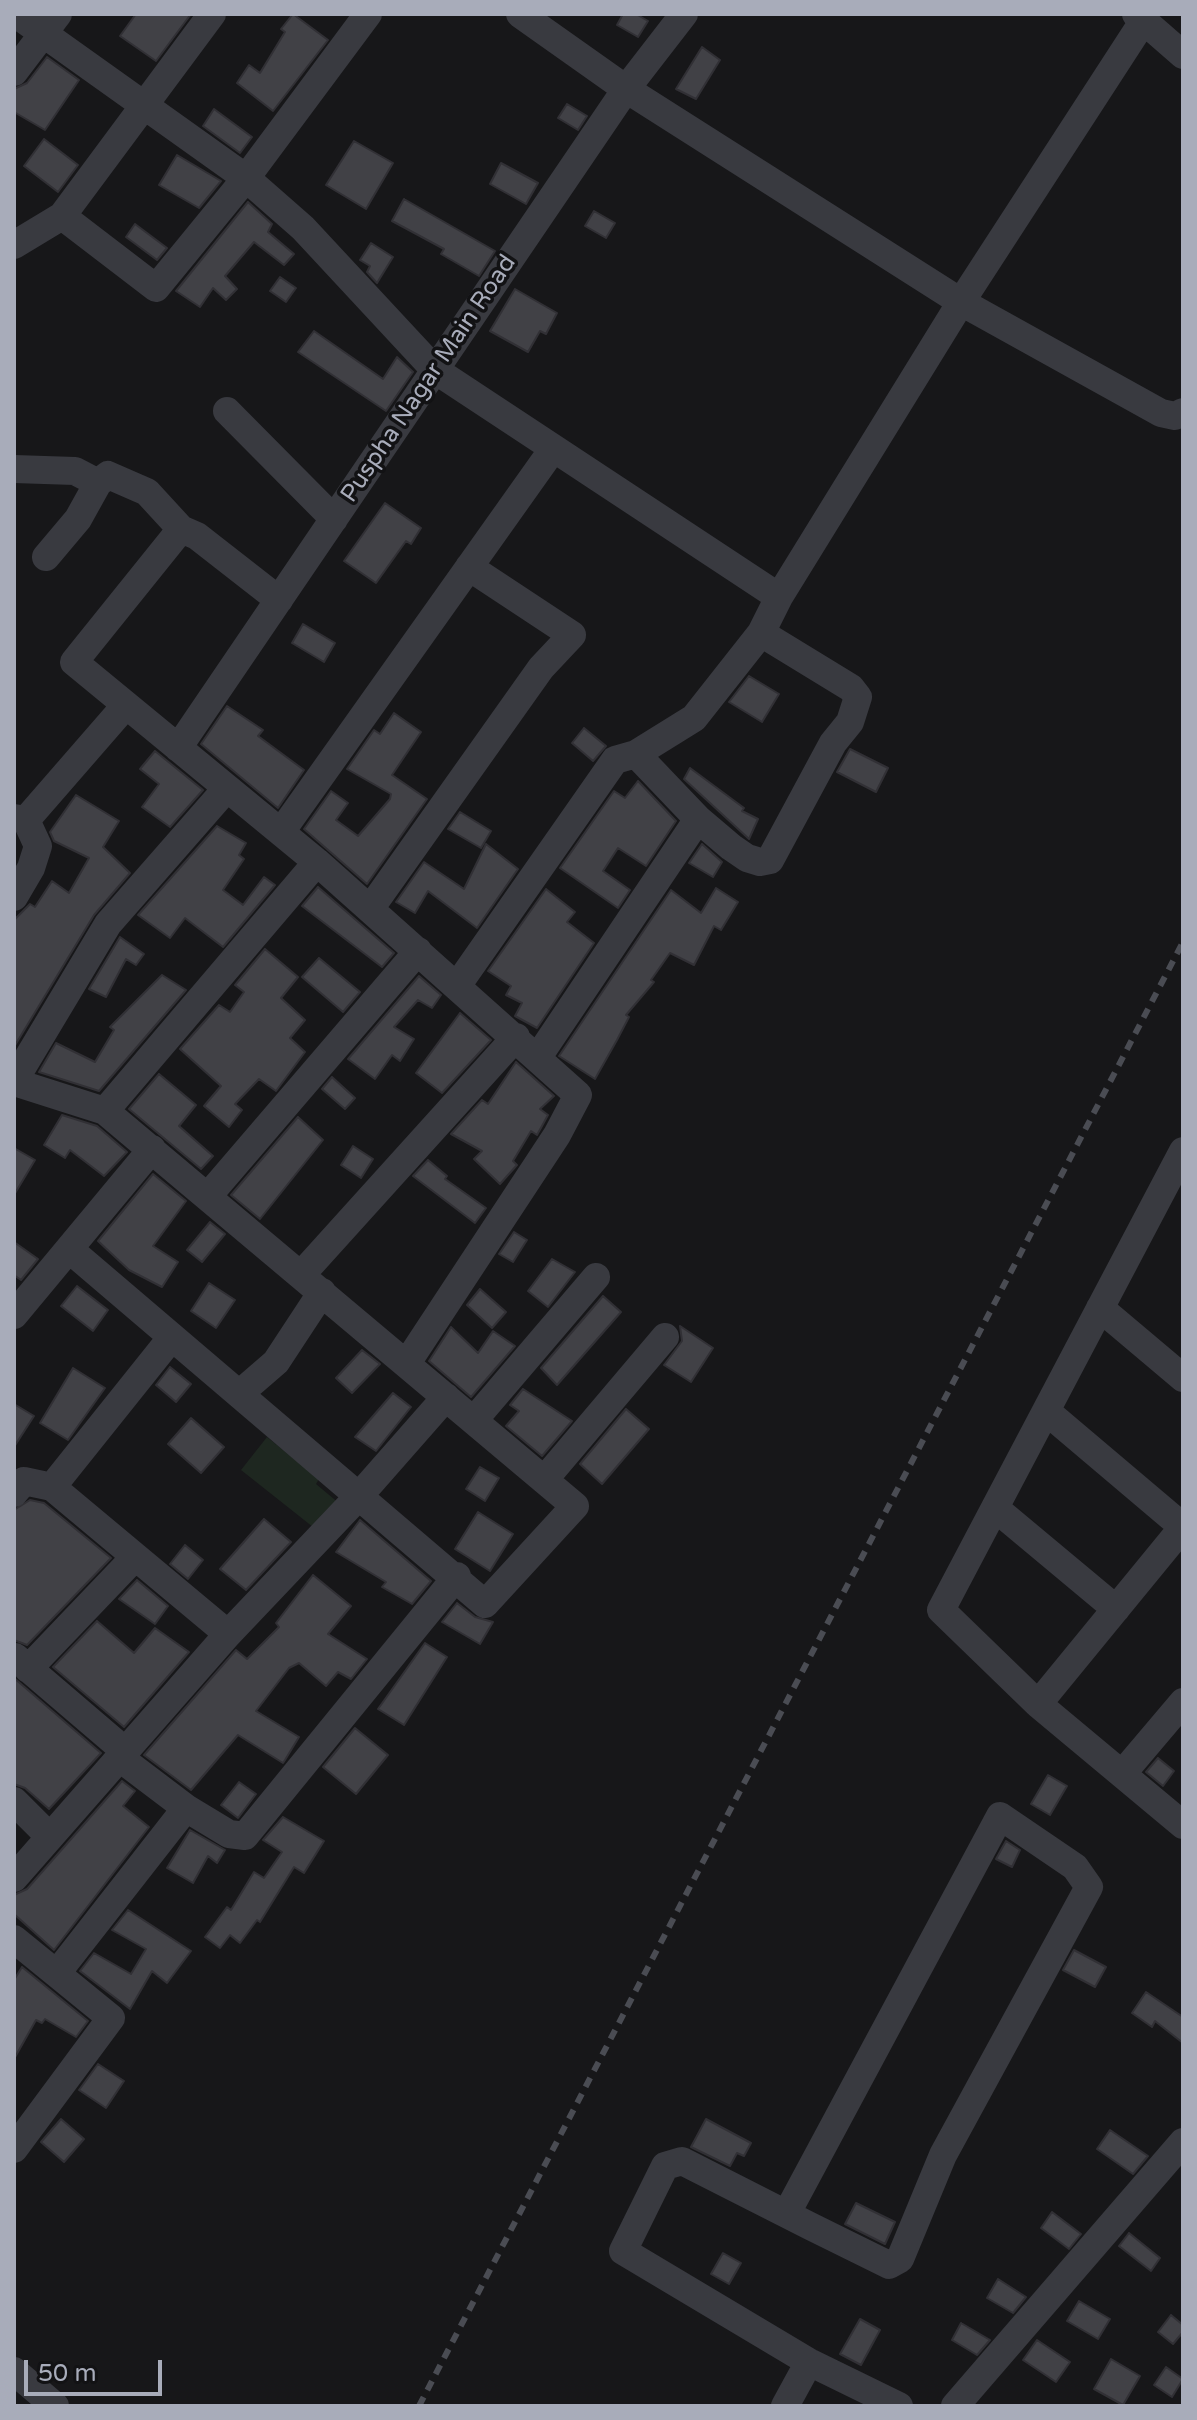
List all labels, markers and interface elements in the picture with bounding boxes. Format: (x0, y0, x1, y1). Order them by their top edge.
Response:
street label: Puspha Nagar Main Road (335, 250, 523, 508)
scale bar (28, 2344, 166, 2394)
text: 50 m (38, 2359, 96, 2388)

